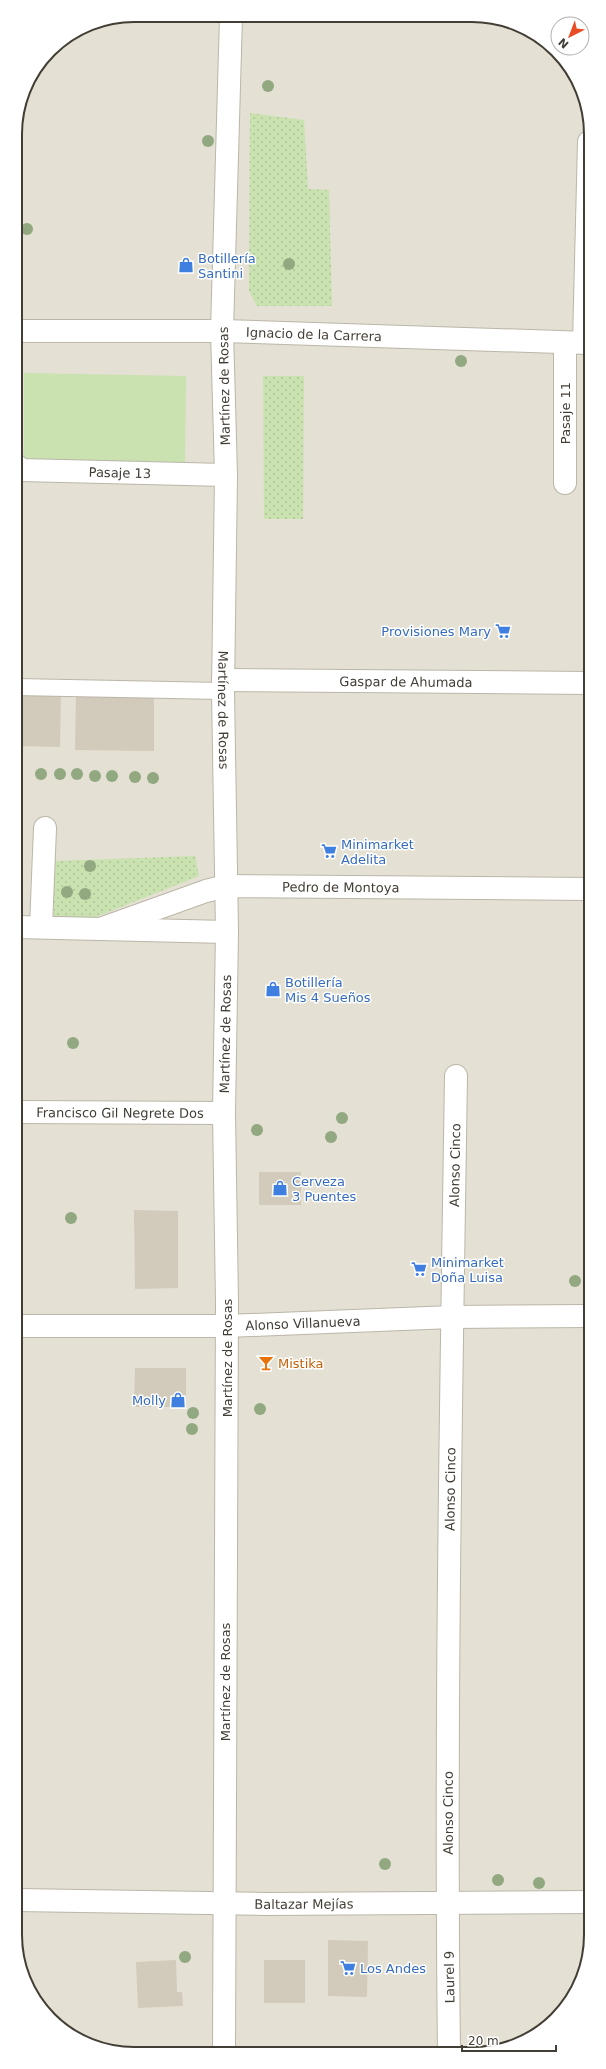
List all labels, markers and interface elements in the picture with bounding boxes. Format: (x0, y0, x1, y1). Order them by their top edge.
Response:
north arrow (550, 16, 590, 56)
text: N (556, 35, 571, 51)
place label: Botillería Santini (198, 251, 256, 281)
shop icon: Botillería Santini (177, 256, 195, 274)
street label: Ignacio de la Carrera (246, 325, 382, 344)
street label: Martínez de Rosas (216, 326, 233, 445)
street label: Pasaje 11 (558, 382, 573, 444)
street label: Pasaje 13 (89, 465, 151, 481)
supermarket icon: Provisiones Mary (494, 622, 512, 640)
place label: Provisiones Mary (381, 624, 491, 639)
street label: Martínez de Rosas (215, 650, 231, 770)
street label: Gaspar de Ahumada (339, 674, 473, 690)
place label: Minimarket Adelita (341, 837, 414, 867)
supermarket icon: Minimarket Adelita (320, 842, 338, 860)
street label: Pedro de Montoya (282, 879, 400, 895)
street label: Martínez de Rosas (217, 974, 234, 1093)
place label: Botillería Mis 4 Sueños (285, 975, 371, 1005)
shop icon: Botillería Mis 4 Sueños (264, 980, 282, 998)
street label: Francisco Gil Negrete Dos (36, 1105, 204, 1121)
street label: Alonso Cinco (447, 1123, 463, 1207)
place label: Cerveza 3 Puentes (292, 1174, 357, 1204)
shop icon: Cerveza 3 Puentes (271, 1179, 289, 1197)
place label: Minimarket Doña Luisa (431, 1255, 504, 1285)
supermarket icon: Minimarket Doña Luisa (410, 1260, 428, 1278)
street label: Martínez de Rosas (220, 1298, 235, 1417)
street label: Alonso Villanueva (245, 1314, 361, 1333)
bar icon: Mistika (257, 1354, 275, 1372)
place label: Mistika (278, 1356, 324, 1371)
shop icon: Molly (169, 1391, 187, 1409)
place label: Molly (132, 1393, 166, 1408)
street label: Alonso Cinco (442, 1447, 458, 1531)
street label: Martínez de Rosas (218, 1622, 233, 1741)
street label: Alonso Cinco (441, 1771, 456, 1855)
street label: Baltazar Mejías (254, 1896, 354, 1912)
street label: Laurel 9 (442, 1951, 457, 2003)
supermarket icon: Los Andes (339, 1959, 357, 1977)
place label: Los Andes (360, 1961, 426, 1976)
scale bar (462, 2027, 556, 2053)
text: 20 m (468, 2034, 499, 2048)

